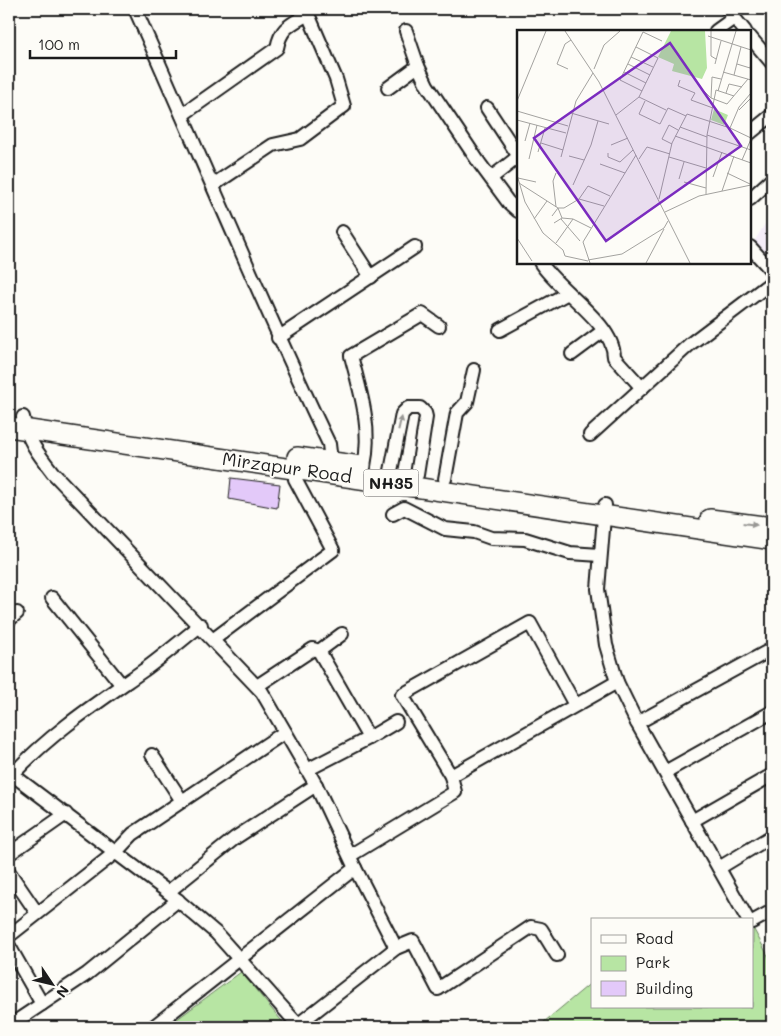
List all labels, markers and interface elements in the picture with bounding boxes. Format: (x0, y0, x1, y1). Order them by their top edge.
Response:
scale bar (30, 28, 176, 60)
inset map (517, 30, 751, 264)
text: 100 m (38, 34, 80, 54)
one-way arrow (396, 415, 404, 430)
street label: Mirzapur Road (221, 446, 354, 488)
road number: NH35 (364, 469, 418, 496)
one-way arrow (742, 520, 758, 528)
legend (591, 918, 754, 1008)
text: Road (636, 928, 673, 948)
text: Park (636, 952, 670, 972)
north arrow (28, 958, 78, 1008)
text: Building (636, 978, 693, 998)
text: N (52, 982, 74, 1002)

